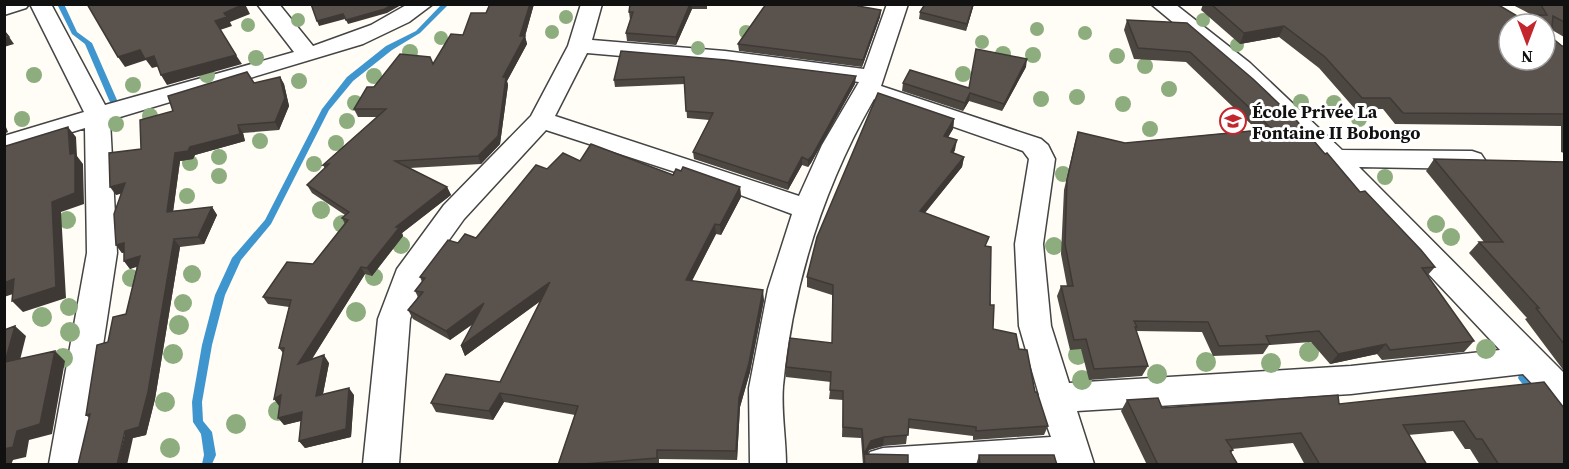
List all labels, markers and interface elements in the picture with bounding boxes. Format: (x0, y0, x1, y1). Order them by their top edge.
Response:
north arrow (1497, 12, 1557, 72)
text: N (1521, 46, 1533, 68)
place label: École Privée La Fontaine II Bobongo (1252, 99, 1420, 145)
school or university icon: École Privée La Fontaine II Bobongo (1218, 106, 1248, 136)

